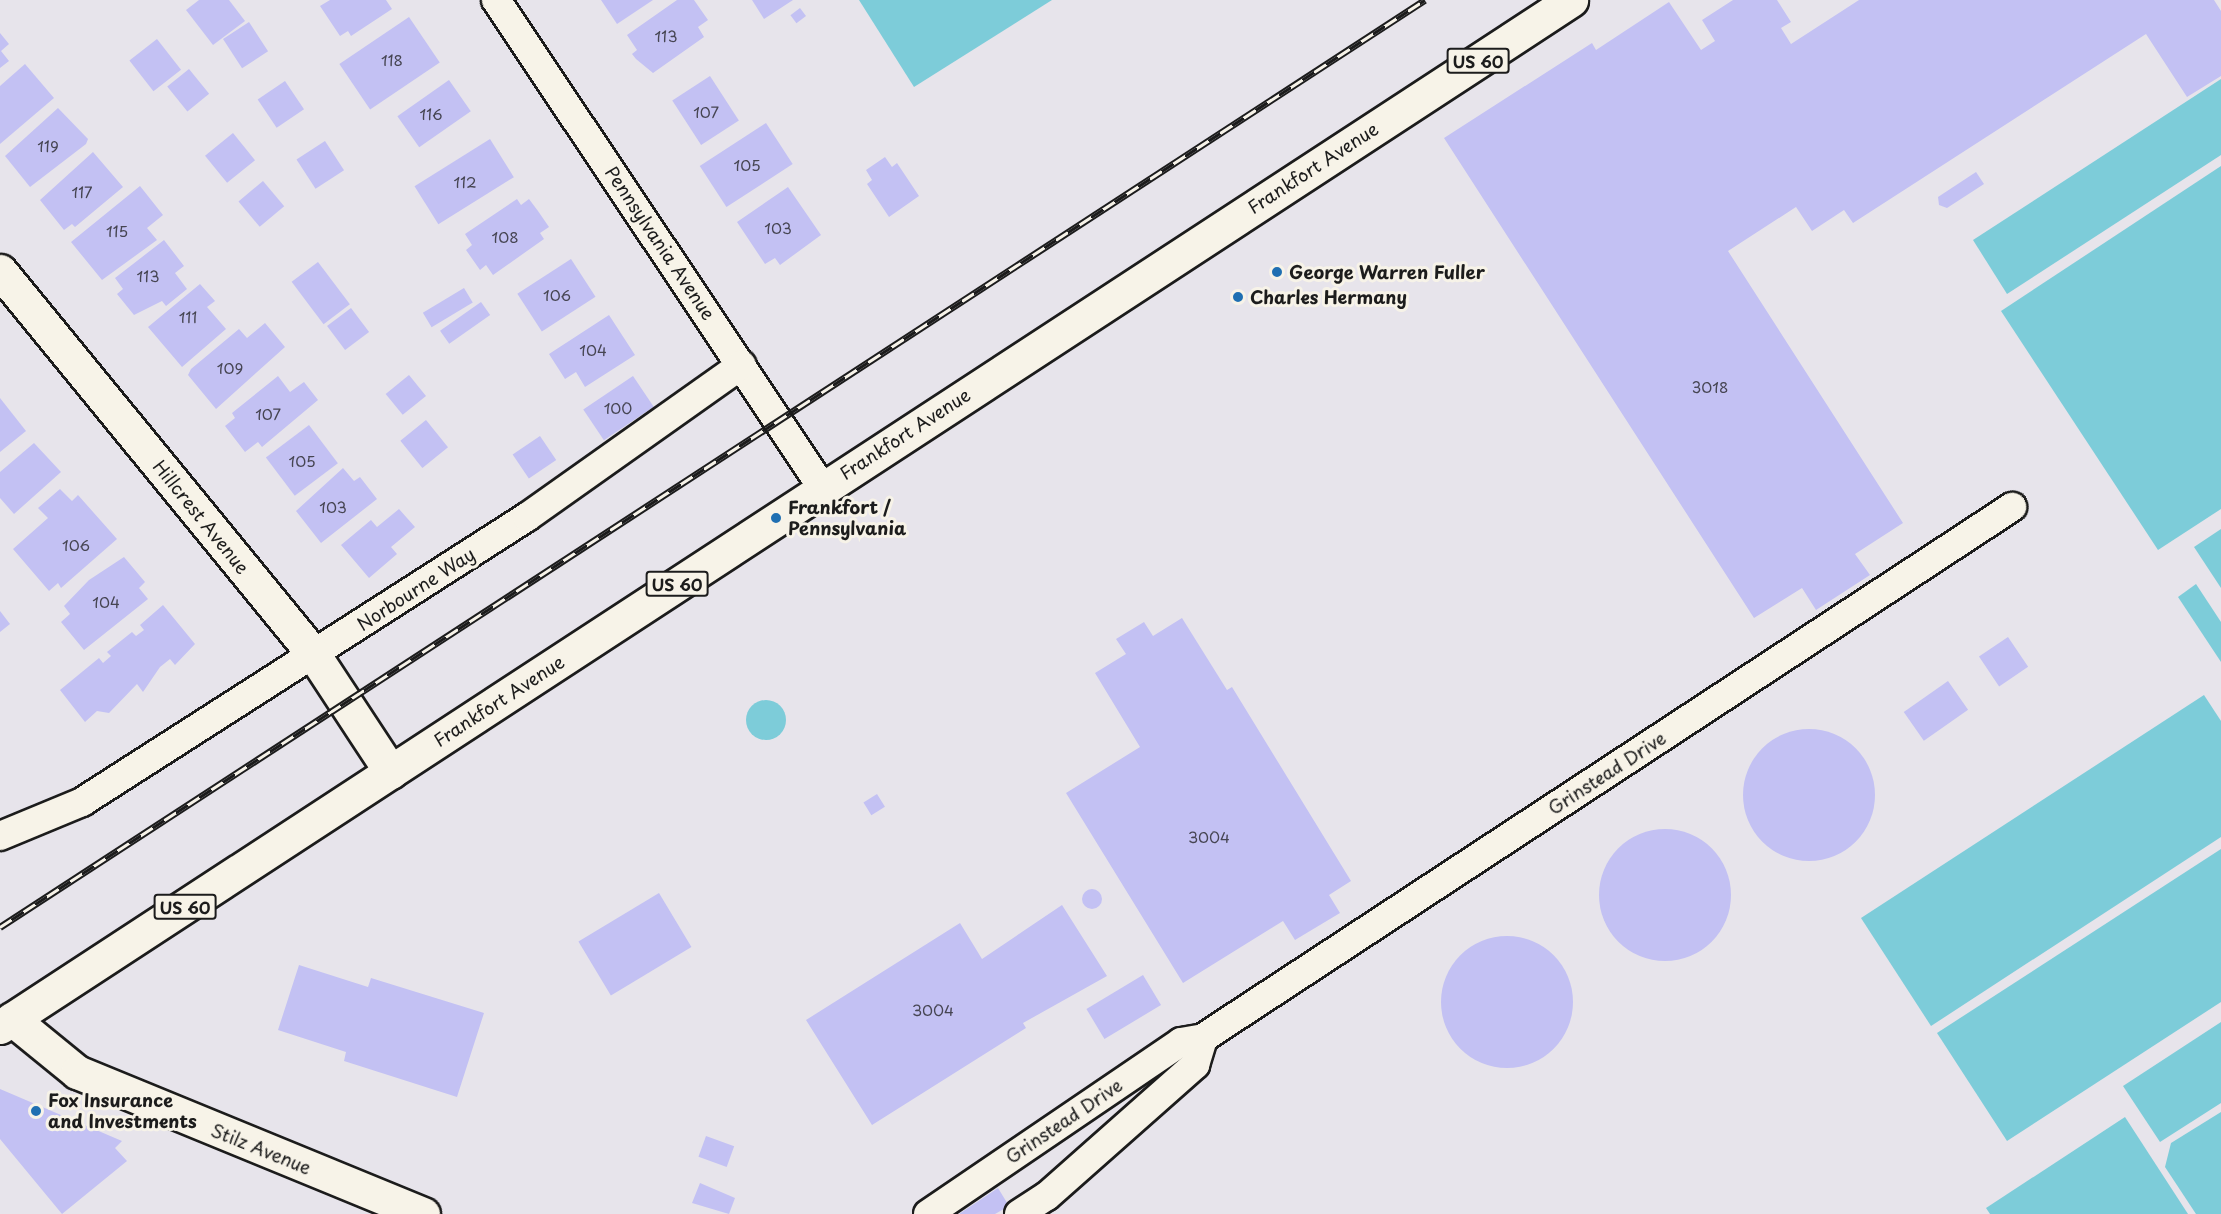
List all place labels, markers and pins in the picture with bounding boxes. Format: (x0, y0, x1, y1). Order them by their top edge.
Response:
place label: George Warren Fuller (1289, 261, 1486, 283)
marker: George Warren Fuller (1270, 265, 1284, 279)
place label: Charles Hermany (1250, 286, 1408, 308)
marker: Charles Hermany (1231, 290, 1245, 304)
place label: Frankfort / Pennsylvania (788, 497, 906, 540)
marker: Frankfort / Pennsylvania (769, 511, 783, 525)
place label: Fox Insurance and Investments (48, 1090, 198, 1132)
marker: Fox Insurance and Investments (29, 1104, 43, 1118)

